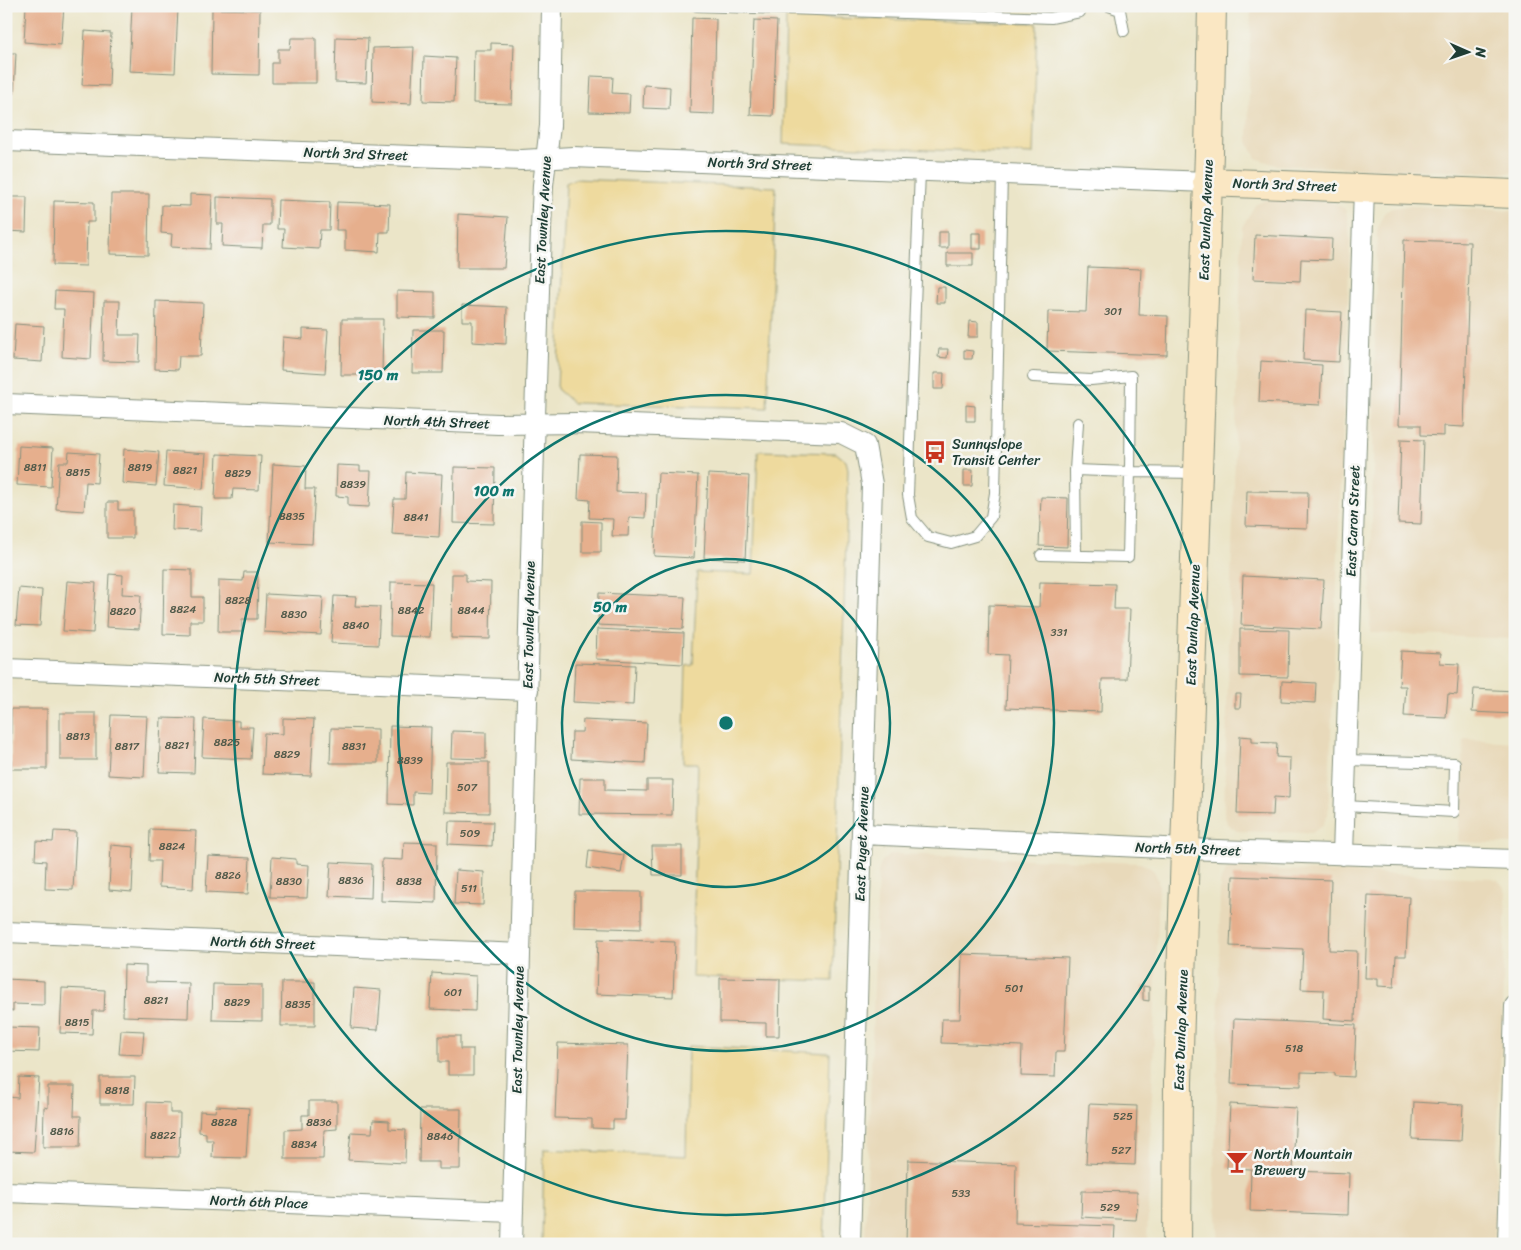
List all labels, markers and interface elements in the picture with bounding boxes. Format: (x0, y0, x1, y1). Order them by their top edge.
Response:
north arrow (1444, 28, 1494, 78)
text: N (1468, 46, 1493, 58)
street label: North 3rd Street (303, 140, 409, 168)
street label: North 3rd Street (707, 150, 813, 178)
street label: East Townley Avenue (527, 155, 559, 285)
street label: East Dunlap Avenue (1191, 159, 1221, 281)
street label: North 3rd Street (1232, 171, 1338, 199)
house number: 301 (1104, 302, 1122, 321)
text: 150 m (358, 362, 399, 388)
street label: North 4th Street (384, 408, 490, 436)
place label: Sunnyslope Transit Center (952, 432, 1041, 473)
bus stop icon: Sunnyslope Transit Center (922, 439, 948, 465)
house number: 8811 (24, 458, 47, 477)
house number: 8819 (128, 458, 153, 477)
house number: 8821 (173, 461, 197, 480)
house number: 8815 (66, 463, 91, 482)
house number: 8829 (225, 464, 251, 483)
street label: East Caron Street (1339, 465, 1367, 577)
house number: 8839 (340, 475, 366, 494)
text: 100 m (474, 478, 515, 504)
house number: 8835 (279, 507, 305, 526)
house number: 8841 (404, 508, 429, 527)
street label: East Townley Avenue (515, 561, 543, 689)
street label: East Dunlap Avenue (1178, 564, 1208, 686)
house number: 8828 (225, 591, 251, 610)
text: 50 m (593, 594, 628, 620)
house number: 8824 (170, 600, 196, 619)
house number: 8842 (398, 601, 425, 620)
house number: 8844 (457, 601, 485, 620)
house number: 8820 (110, 602, 136, 621)
house number: 8830 (281, 605, 307, 624)
house number: 8840 (342, 616, 370, 635)
house number: 331 (1051, 623, 1068, 642)
street label: North 5th Street (214, 665, 320, 693)
centre of rings (717, 714, 735, 732)
house number: 8813 (66, 727, 90, 746)
house number: 8825 (214, 733, 240, 752)
house number: 8821 (165, 736, 189, 755)
house number: 8817 (115, 737, 140, 756)
house number: 8831 (342, 737, 366, 756)
house number: 8829 (274, 745, 300, 764)
house number: 8839 (397, 751, 423, 770)
house number: 507 (457, 778, 478, 797)
street label: East Puget Avenue (847, 786, 877, 902)
house number: 509 (460, 824, 480, 843)
street label: North 5th Street (1135, 835, 1241, 863)
house number: 8824 (159, 837, 185, 856)
house number: 8826 (215, 866, 241, 885)
house number: 8836 (338, 871, 364, 890)
house number: 8830 (276, 872, 302, 891)
house number: 8838 (396, 872, 422, 891)
house number: 511 (461, 879, 477, 898)
street label: North 6th Street (210, 929, 316, 957)
street label: East Townley Avenue (504, 966, 532, 1094)
street label: East Dunlap Avenue (1166, 969, 1196, 1091)
house number: 501 (1005, 979, 1023, 998)
house number: 601 (444, 983, 462, 1002)
house number: 8821 (144, 991, 168, 1010)
house number: 8829 (224, 993, 250, 1012)
house number: 8835 (285, 995, 311, 1014)
house number: 8815 (65, 1013, 90, 1032)
house number: 518 (1285, 1039, 1303, 1058)
house number: 8818 (105, 1081, 130, 1100)
house number: 525 (1113, 1107, 1133, 1126)
house number: 8828 (211, 1113, 237, 1132)
house number: 8836 (306, 1113, 332, 1132)
house number: 8816 (50, 1122, 74, 1141)
house number: 8822 (150, 1126, 177, 1145)
house number: 8846 (427, 1127, 453, 1146)
house number: 8834 (291, 1135, 317, 1154)
house number: 527 (1111, 1141, 1131, 1160)
place label: North Mountain Brewery (1254, 1142, 1353, 1183)
bar icon: North Mountain Brewery (1224, 1149, 1250, 1175)
house number: 533 (952, 1184, 970, 1203)
street label: North 6th Place (209, 1188, 309, 1216)
house number: 529 (1100, 1198, 1120, 1217)

